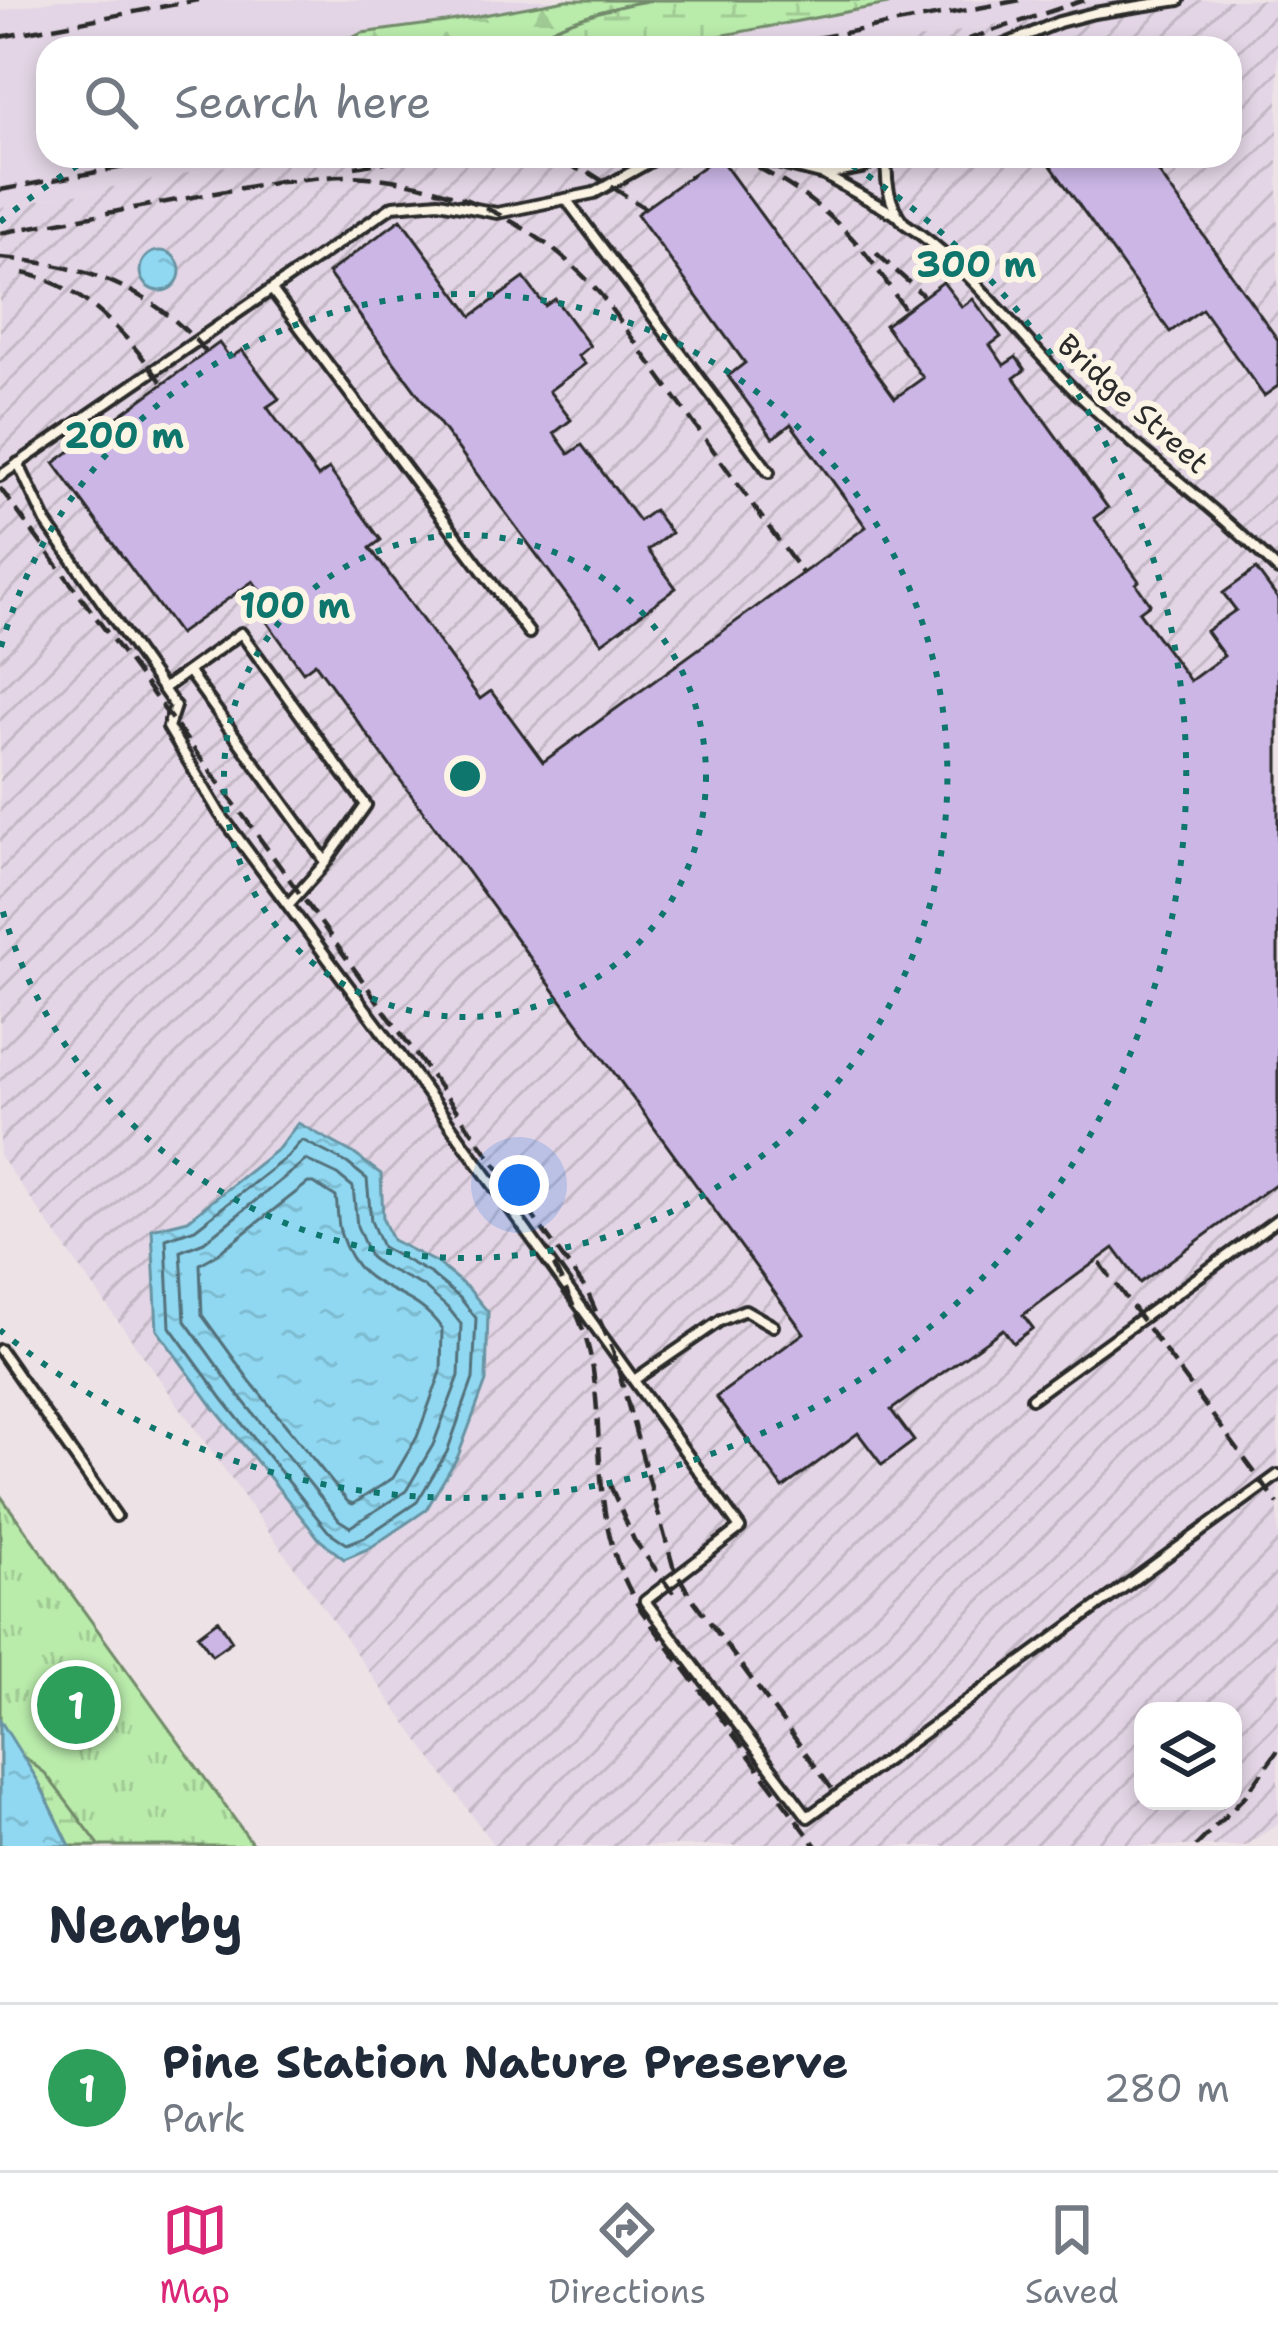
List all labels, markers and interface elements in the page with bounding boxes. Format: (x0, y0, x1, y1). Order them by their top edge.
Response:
search box (36, 36, 1242, 168)
icon: search (78, 69, 144, 135)
text: Search here (174, 72, 431, 132)
text: 300 m (916, 240, 1036, 289)
street label: Bridge Street (1049, 324, 1218, 483)
text: 200 m (64, 411, 184, 460)
text: 100 m (240, 581, 351, 630)
centre of rings (444, 755, 486, 797)
your location (489, 1155, 549, 1215)
pin: 1 (37, 1660, 115, 1750)
map controls (1134, 1702, 1242, 1810)
button: layers (1134, 1702, 1242, 1810)
text: Nearby (48, 1890, 243, 1958)
text: Pine Station Nature Preserve (162, 2032, 848, 2092)
text: 1 (78, 2062, 96, 2114)
text: 280 m (1103, 2062, 1230, 2114)
text: Park (162, 2092, 246, 2144)
tab: Map (159, 2197, 230, 2314)
tab: Directions (549, 2197, 706, 2314)
tab: Saved (1025, 2197, 1119, 2314)

